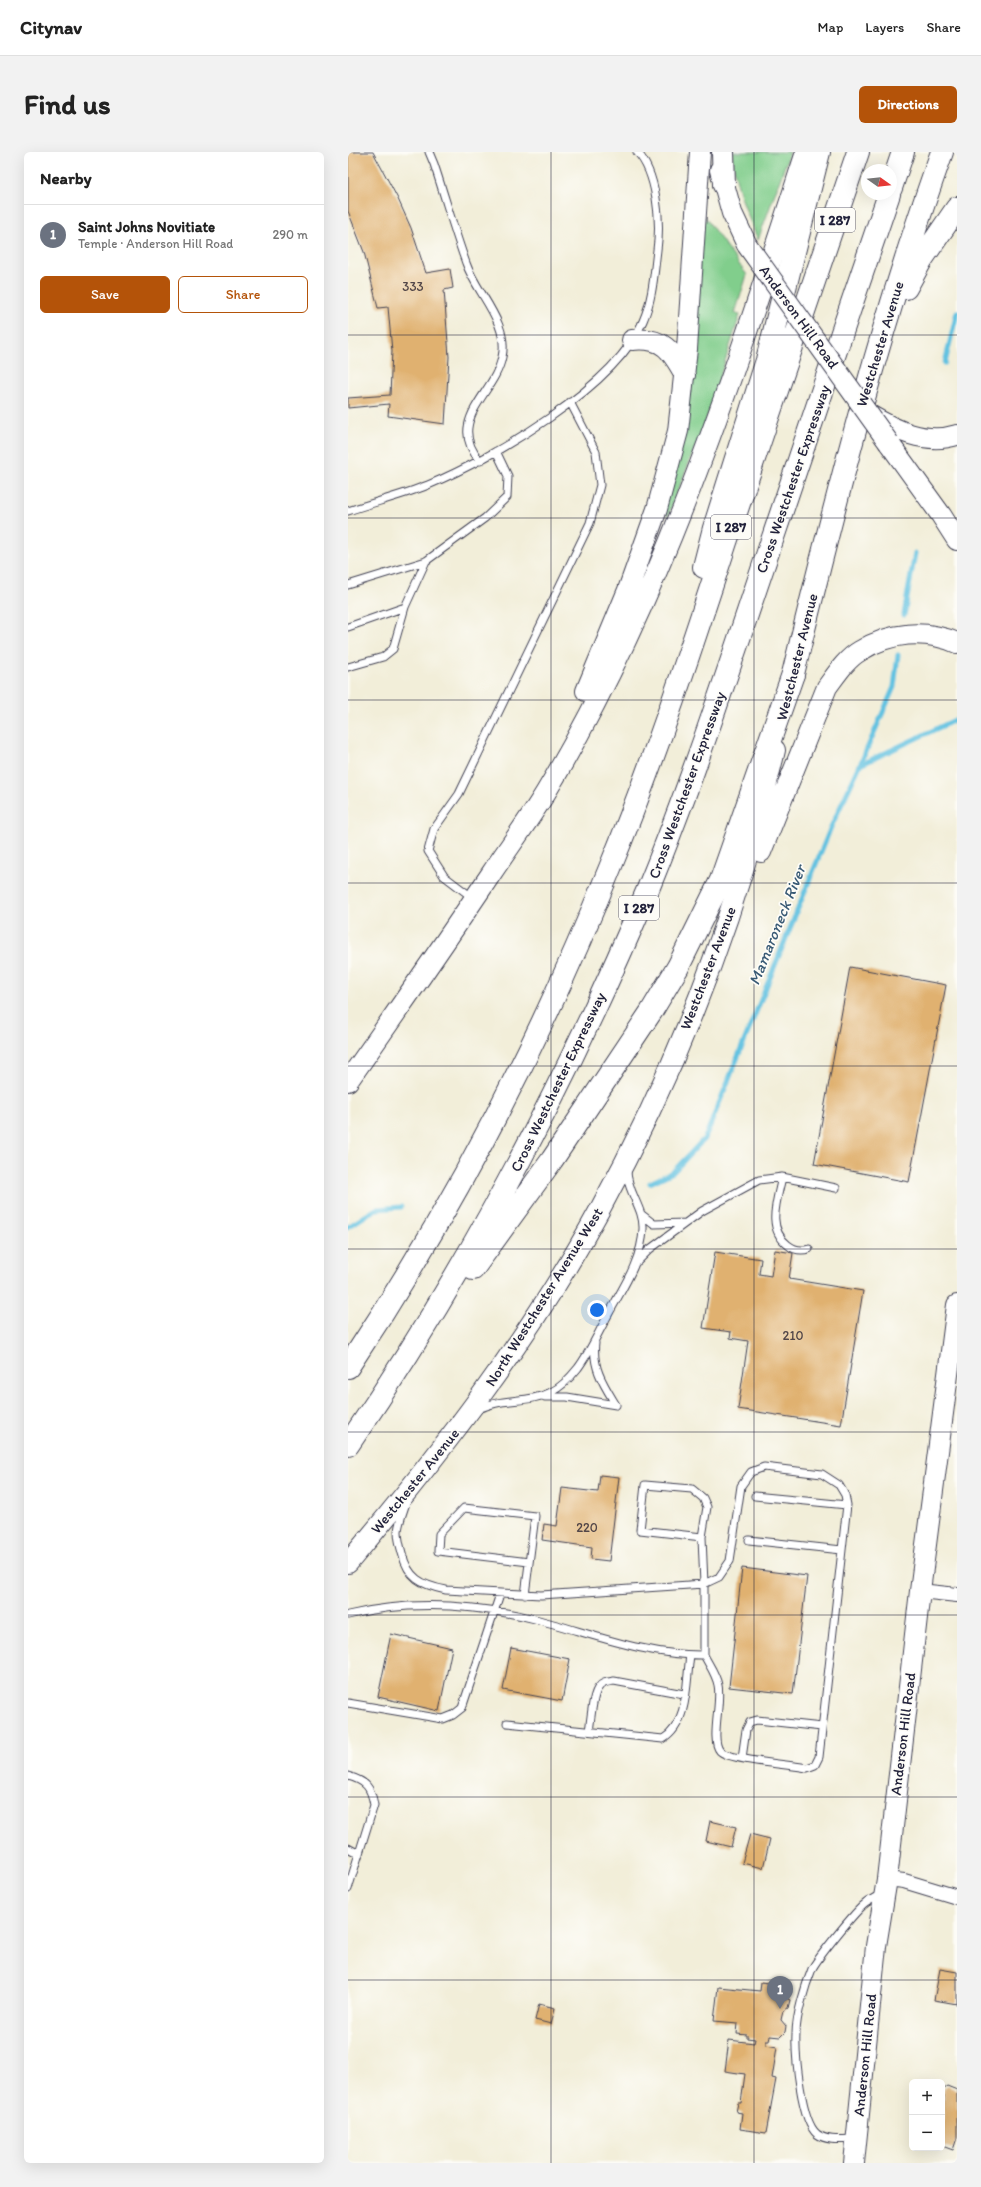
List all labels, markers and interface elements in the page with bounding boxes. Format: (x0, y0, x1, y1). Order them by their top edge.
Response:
text: Citynav (20, 16, 82, 39)
text: Map (818, 19, 843, 36)
text: Layers (865, 19, 904, 36)
text: Share (926, 19, 961, 36)
button: Directions (859, 86, 957, 123)
text: Find us (24, 87, 111, 121)
north arrow (861, 164, 897, 200)
text: Nearby (40, 168, 92, 188)
road number: I 287 (815, 208, 855, 232)
text: Saint Johns Novitiate (78, 218, 215, 236)
text: 1 (50, 227, 56, 242)
text: 290 m (272, 227, 308, 242)
text: Temple · Anderson Hill Road (78, 236, 233, 251)
street label: Anderson Hill Road (755, 262, 843, 372)
button: Save (40, 276, 170, 313)
button: Share (178, 276, 308, 313)
house number: 333 (402, 279, 424, 294)
street label: Westchester Avenue (852, 279, 908, 409)
street label: Cross Westchester Expressway (752, 383, 834, 575)
road number: I 287 (711, 515, 751, 539)
street label: Westchester Avenue (772, 592, 822, 722)
street label: Cross Westchester Expressway (645, 689, 729, 881)
water label: Mamaroneck River (744, 861, 810, 988)
road number: I 287 (619, 896, 659, 920)
street label: Westchester Avenue (676, 904, 740, 1032)
street label: Cross Westchester Expressway (507, 989, 609, 1175)
street label: North Westchester Avenue West (481, 1204, 607, 1390)
your location (587, 1300, 607, 1320)
house number: 210 (783, 1328, 803, 1343)
street label: Westchester Avenue (367, 1425, 463, 1537)
house number: 220 (576, 1520, 598, 1535)
street label: Anderson Hill Road (887, 1672, 919, 1796)
pin: 1 (767, 1976, 793, 2009)
street label: Anderson Hill Road (850, 1993, 880, 2117)
map controls (909, 2079, 945, 2151)
button: + (909, 2079, 945, 2115)
button: − (909, 2115, 945, 2151)

